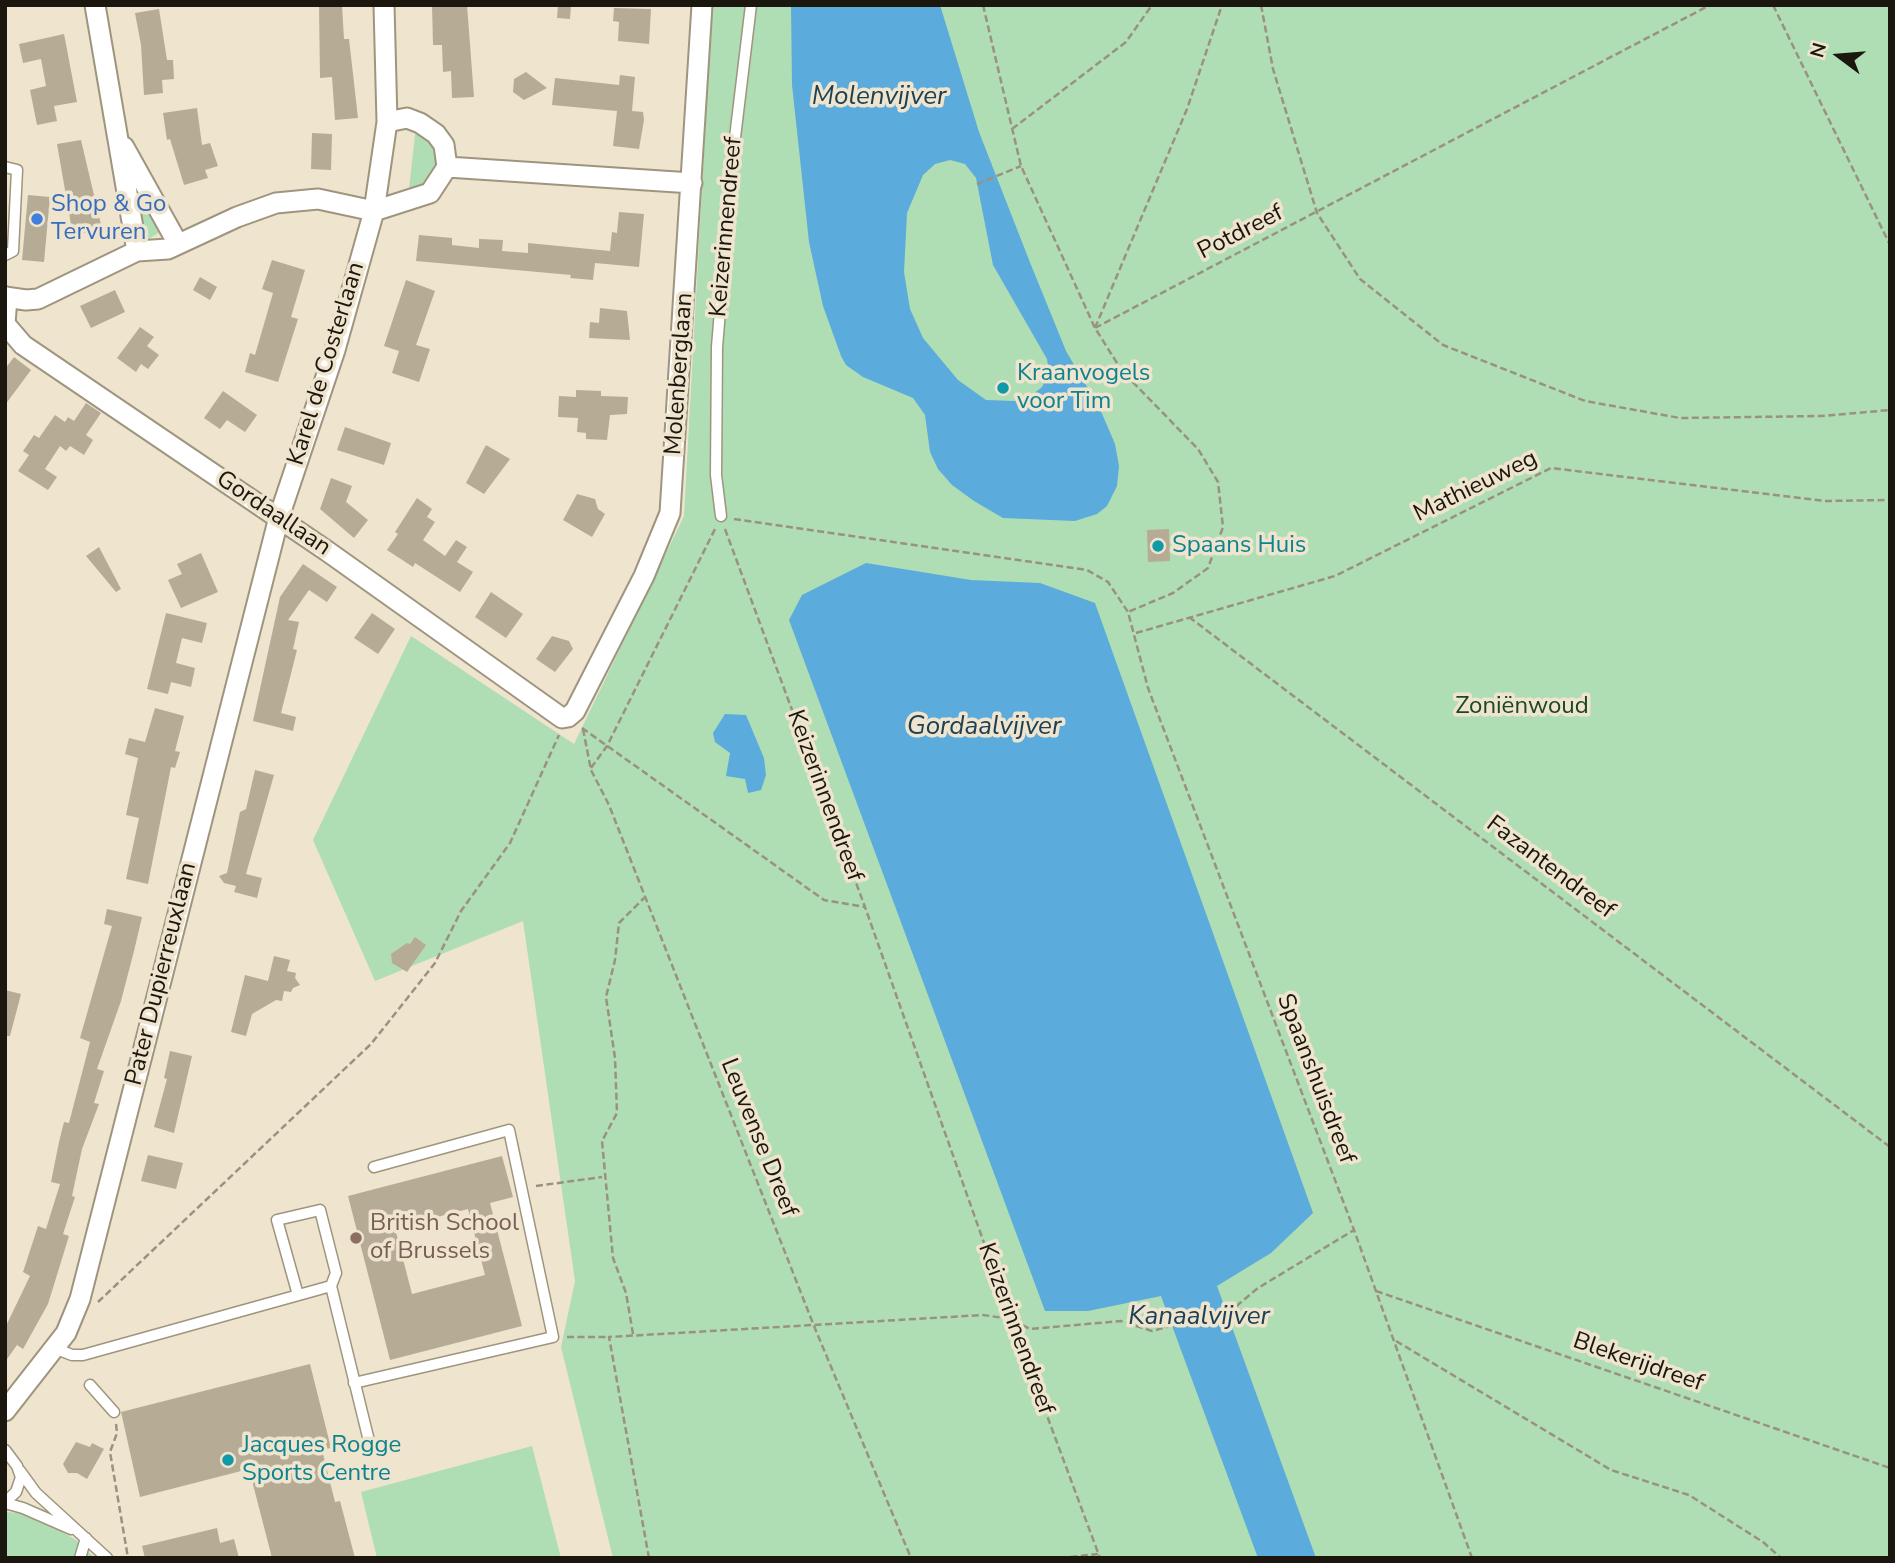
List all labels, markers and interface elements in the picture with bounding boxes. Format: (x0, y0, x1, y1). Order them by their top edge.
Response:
north arrow (1804, 21, 1874, 91)
text: N (1804, 40, 1833, 61)
water label: Molenvijver (812, 82, 946, 114)
street label: Keizerinnendreef (705, 136, 749, 318)
place label: Shop & Go Tervuren (51, 191, 166, 247)
street label: Potdreef (1193, 199, 1289, 267)
marker: Shop & Go Tervuren (29, 211, 45, 227)
street label: Karel de Costerlaan (282, 259, 372, 469)
street label: Molenberglaan (660, 292, 700, 456)
place label: Kraanvogels voor Tim (1017, 360, 1150, 416)
marker: Kraanvogels voor Tim (995, 380, 1011, 396)
street label: Mathieuweg (1410, 445, 1542, 529)
street label: Gordaallaan (210, 465, 336, 563)
place label: Spaans Huis (1172, 532, 1306, 560)
marker: Spaans Huis (1150, 538, 1166, 554)
park label: Zoniënwoud (1455, 693, 1589, 721)
street label: Keizerinnendreef (780, 706, 868, 886)
water label: Gordaalvijver (907, 712, 1061, 744)
street label: Fazantendreef (1480, 810, 1620, 926)
street label: Pater Dupierreuxlaan (120, 860, 204, 1088)
street label: Spaanshuisdreef (1269, 990, 1361, 1168)
street label: Leuvense Dreef (713, 1055, 803, 1221)
place label: British School of Brussels (370, 1210, 519, 1266)
marker: British School of Brussels (348, 1230, 364, 1246)
street label: Keizerinnendreef (971, 1239, 1059, 1419)
water label: Kanaalvijver (1128, 1302, 1270, 1334)
street label: Blekerijdreef (1569, 1327, 1707, 1399)
place label: Jacques Rogge Sports Centre (242, 1432, 401, 1488)
marker: Jacques Rogge Sports Centre (220, 1452, 236, 1468)

